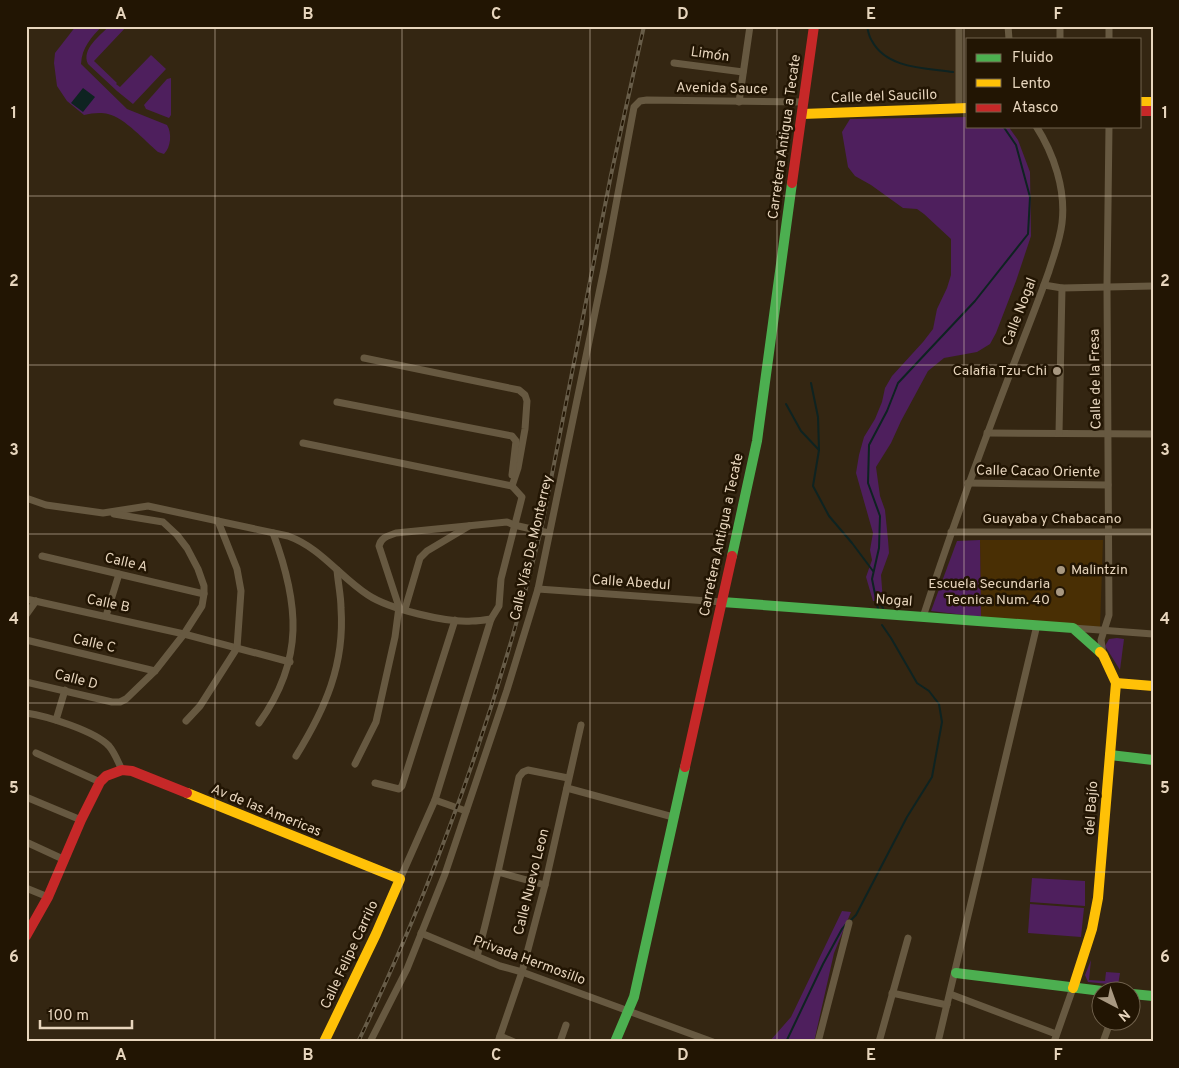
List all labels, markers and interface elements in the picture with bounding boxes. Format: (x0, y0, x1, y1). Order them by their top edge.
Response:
text: A (115, 5, 127, 25)
text: B (302, 5, 314, 25)
text: C (491, 5, 501, 25)
text: D (677, 5, 689, 25)
text: E (866, 5, 876, 25)
text: F (1053, 5, 1063, 25)
legend (966, 38, 1142, 128)
street label: Limón (689, 44, 731, 66)
text: Fluido (1012, 49, 1053, 68)
street label: Carretera Antigua a Tecate (765, 53, 805, 221)
text: Lento (1012, 75, 1051, 94)
street label: Avenida Sauce (676, 80, 768, 98)
street label: Calle del Saucillo (831, 87, 938, 107)
text: Atasco (1012, 99, 1058, 118)
text: 1 (11, 104, 17, 124)
text: 1 (1162, 104, 1168, 124)
text: 2 (9, 272, 19, 292)
text: 2 (1160, 272, 1170, 292)
street label: Calle Nogal (999, 276, 1041, 348)
street label: Calle de la Fresa (1087, 329, 1105, 429)
place label: Calafia Tzu-Chi (953, 363, 1047, 380)
marker: Calafia Tzu-Chi (1051, 365, 1063, 377)
text: 3 (9, 441, 19, 461)
text: 3 (1160, 441, 1170, 461)
street label: Carretera Antigua a Tecate (696, 452, 748, 618)
street label: Calle Cacao Oriente (976, 462, 1100, 482)
street label: Calle Vías De Monterrey (507, 474, 557, 622)
street label: Guayaba y Chabacano (982, 511, 1122, 528)
street label: Calle A (103, 550, 149, 576)
place label: Malintzin (1071, 562, 1128, 579)
marker: Malintzin (1055, 564, 1067, 576)
street label: Calle Abedul (591, 572, 671, 594)
place label: Escuela Secundaria Tecnica Num. 40 (928, 576, 1050, 609)
marker: Escuela Secundaria Tecnica Num. 40 (1054, 586, 1066, 598)
street label: Calle B (85, 591, 131, 617)
street label: Nogal (875, 591, 913, 611)
text: 4 (9, 610, 19, 630)
text: 4 (1160, 610, 1170, 630)
street label: Calle C (71, 631, 117, 657)
street label: Calle D (53, 666, 99, 694)
text: 5 (9, 779, 19, 799)
text: 5 (1160, 779, 1170, 799)
street label: del Bajío (1082, 780, 1102, 836)
street label: Av de las Americas (208, 781, 324, 841)
street label: Calle Nuevo Leon (511, 827, 553, 937)
street label: Calle Felipe Carrilo (317, 898, 383, 1012)
street label: Privada Hermosillo (470, 933, 588, 989)
text: 6 (9, 948, 19, 968)
text: 6 (1160, 948, 1170, 968)
north arrow (1092, 980, 1142, 1030)
scale bar (40, 998, 132, 1030)
text: N (1114, 1005, 1133, 1024)
text: 100 m (48, 1007, 89, 1026)
text: A (115, 1046, 127, 1066)
text: B (302, 1046, 314, 1066)
text: C (491, 1046, 501, 1066)
text: D (677, 1046, 689, 1066)
text: E (866, 1046, 876, 1066)
text: F (1053, 1046, 1063, 1066)

